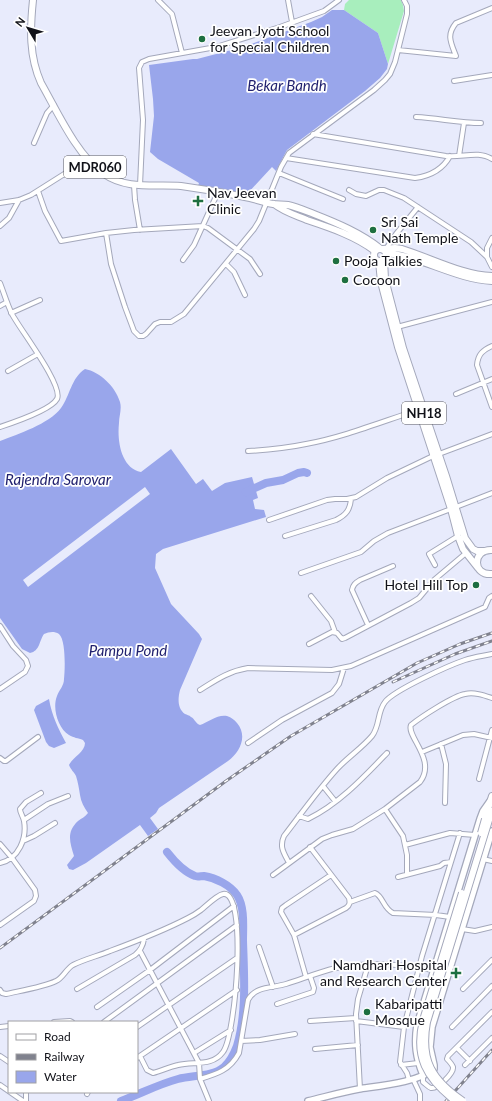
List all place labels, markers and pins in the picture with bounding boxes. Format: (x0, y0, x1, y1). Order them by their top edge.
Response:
place label: Jeevan Jyoti School for Special Children (210, 22, 329, 55)
marker: Jeevan Jyoti School for Special Children (197, 34, 207, 44)
place label: Nav Jeevan Clinic (207, 184, 277, 217)
marker: Nav Jeevan Clinic (192, 195, 204, 207)
place label: Sri Sai Nath Temple (381, 213, 458, 246)
marker: Sri Sai Nath Temple (368, 225, 378, 235)
place label: Pooja Talkies (344, 252, 422, 269)
marker: Pooja Talkies (331, 256, 341, 266)
place label: Cocoon (353, 271, 400, 288)
marker: Cocoon (340, 275, 350, 285)
place label: Hotel Hill Top (384, 576, 468, 593)
marker: Hotel Hill Top (471, 580, 481, 590)
place label: Namdhari Hospital and Research Center (320, 956, 447, 989)
marker: Namdhari Hospital and Research Center (450, 967, 462, 979)
place label: Kabaripatti Mosque (375, 995, 442, 1028)
marker: Kabaripatti Mosque (362, 1007, 372, 1017)

